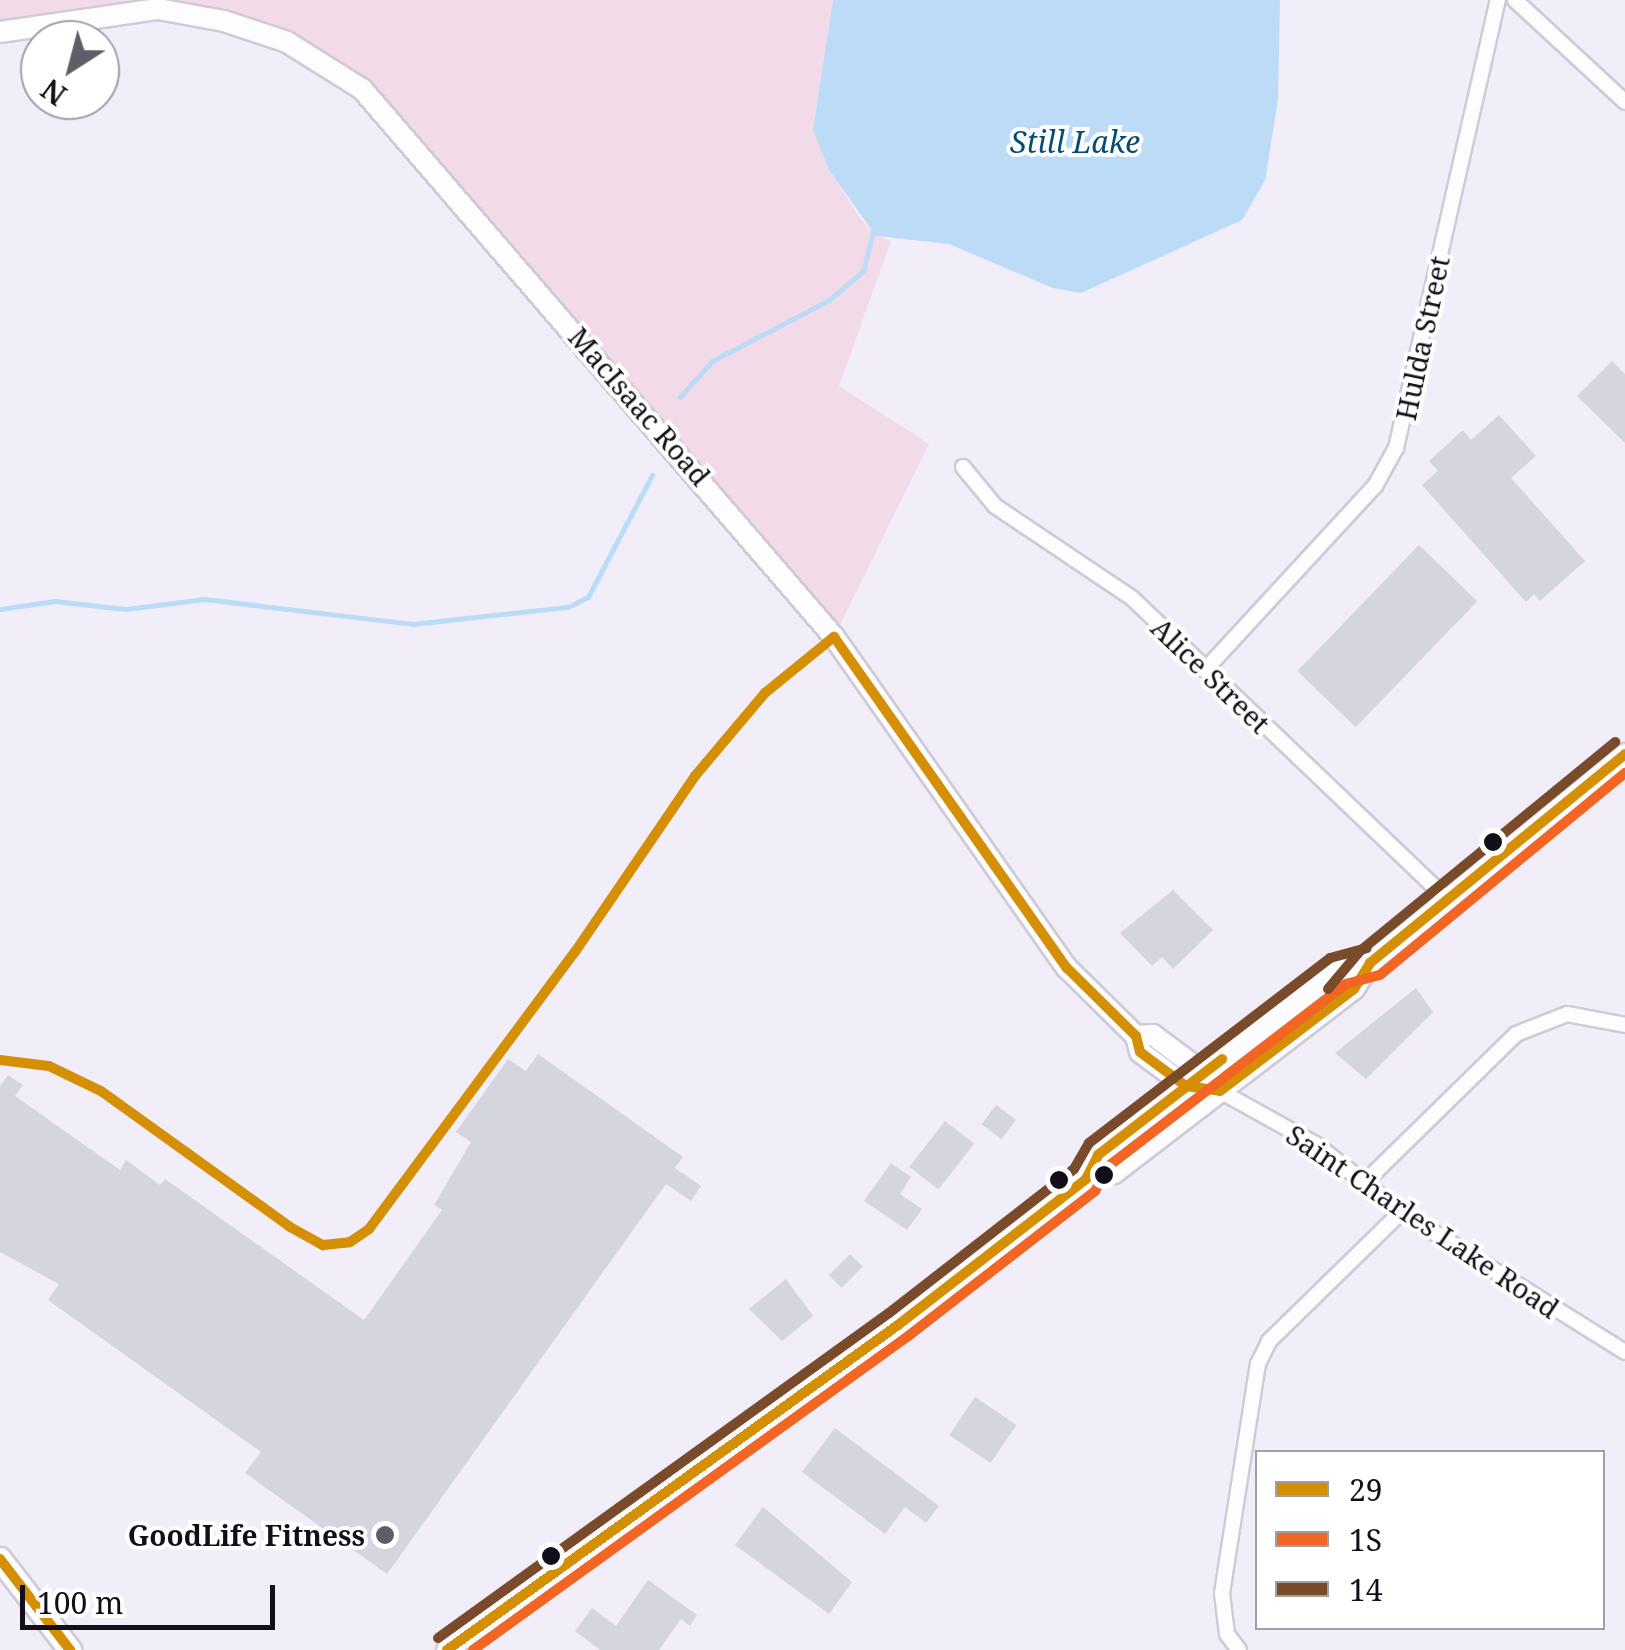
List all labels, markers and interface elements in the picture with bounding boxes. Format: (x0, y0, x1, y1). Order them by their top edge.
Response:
north arrow (20, 20, 120, 120)
text: N (33, 71, 74, 115)
water label: Still Lake (1010, 124, 1140, 160)
street label: Hulda Street (1388, 253, 1456, 423)
street label: MacIsaac Road (562, 320, 718, 492)
street label: Alice Street (1145, 610, 1277, 740)
unlabelled marker (1483, 832, 1503, 852)
street label: Saint Charles Lake Road (1280, 1117, 1566, 1325)
unlabelled marker (1094, 1165, 1114, 1185)
unlabelled marker (1049, 1170, 1069, 1190)
legend (1255, 1450, 1605, 1630)
text: 29 (1349, 1469, 1383, 1510)
place label: GoodLife Fitness (128, 1518, 365, 1552)
text: 1S (1349, 1519, 1382, 1560)
marker: GoodLife Fitness (374, 1524, 396, 1546)
unlabelled marker (541, 1546, 561, 1566)
scale bar (25, 1565, 280, 1627)
text: 14 (1349, 1569, 1383, 1610)
text: 100 m (37, 1582, 123, 1623)

